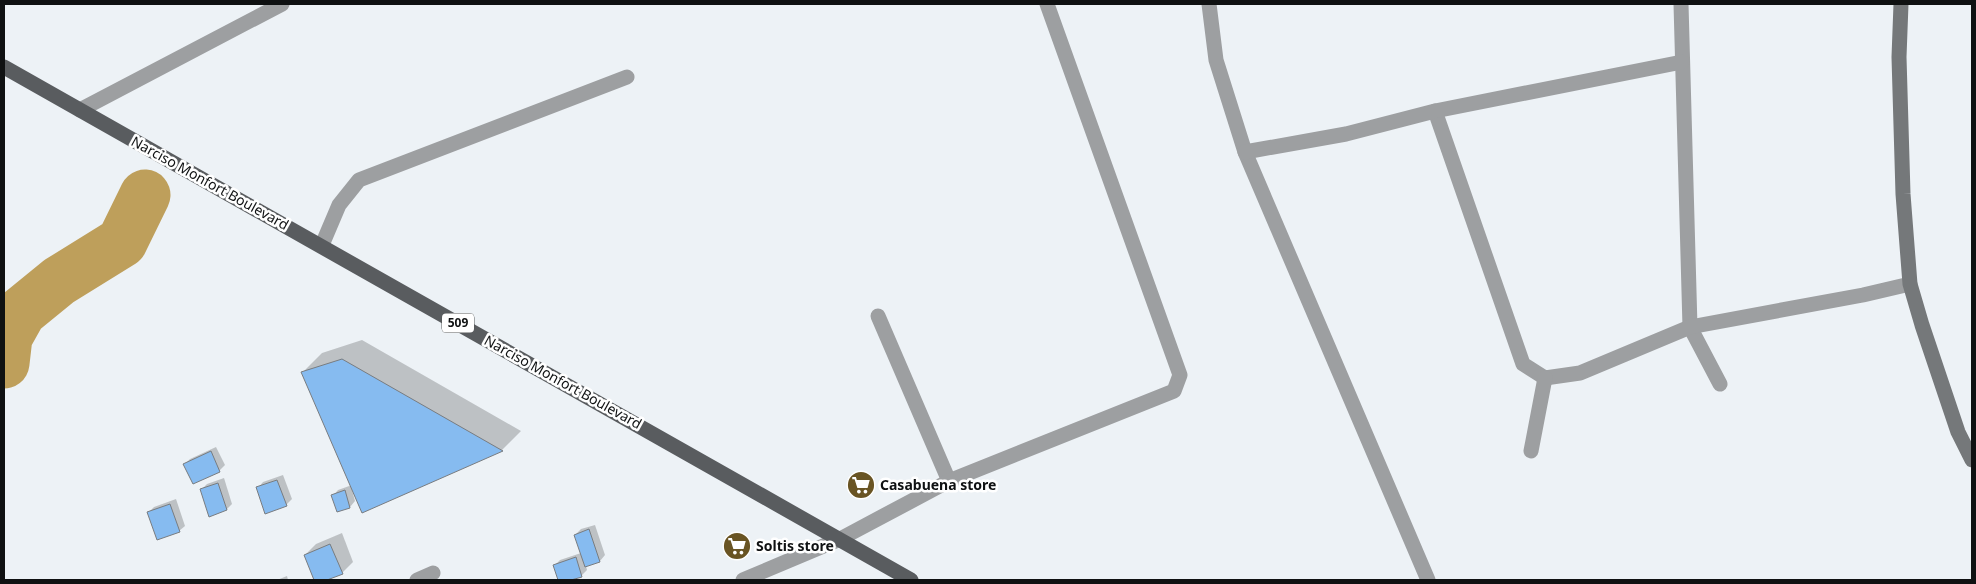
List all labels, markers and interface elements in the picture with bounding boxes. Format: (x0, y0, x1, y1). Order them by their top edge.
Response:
street label: Narciso Monfort Boulevard (128, 131, 292, 234)
road number: 509 (442, 314, 474, 332)
street label: Narciso Monfort Boulevard (481, 330, 645, 433)
supermarket icon: Casabuena store (846, 470, 876, 500)
place label: Casabuena store (880, 475, 996, 494)
supermarket icon: Soltis store (722, 531, 752, 561)
place label: Soltis store (756, 536, 834, 555)

